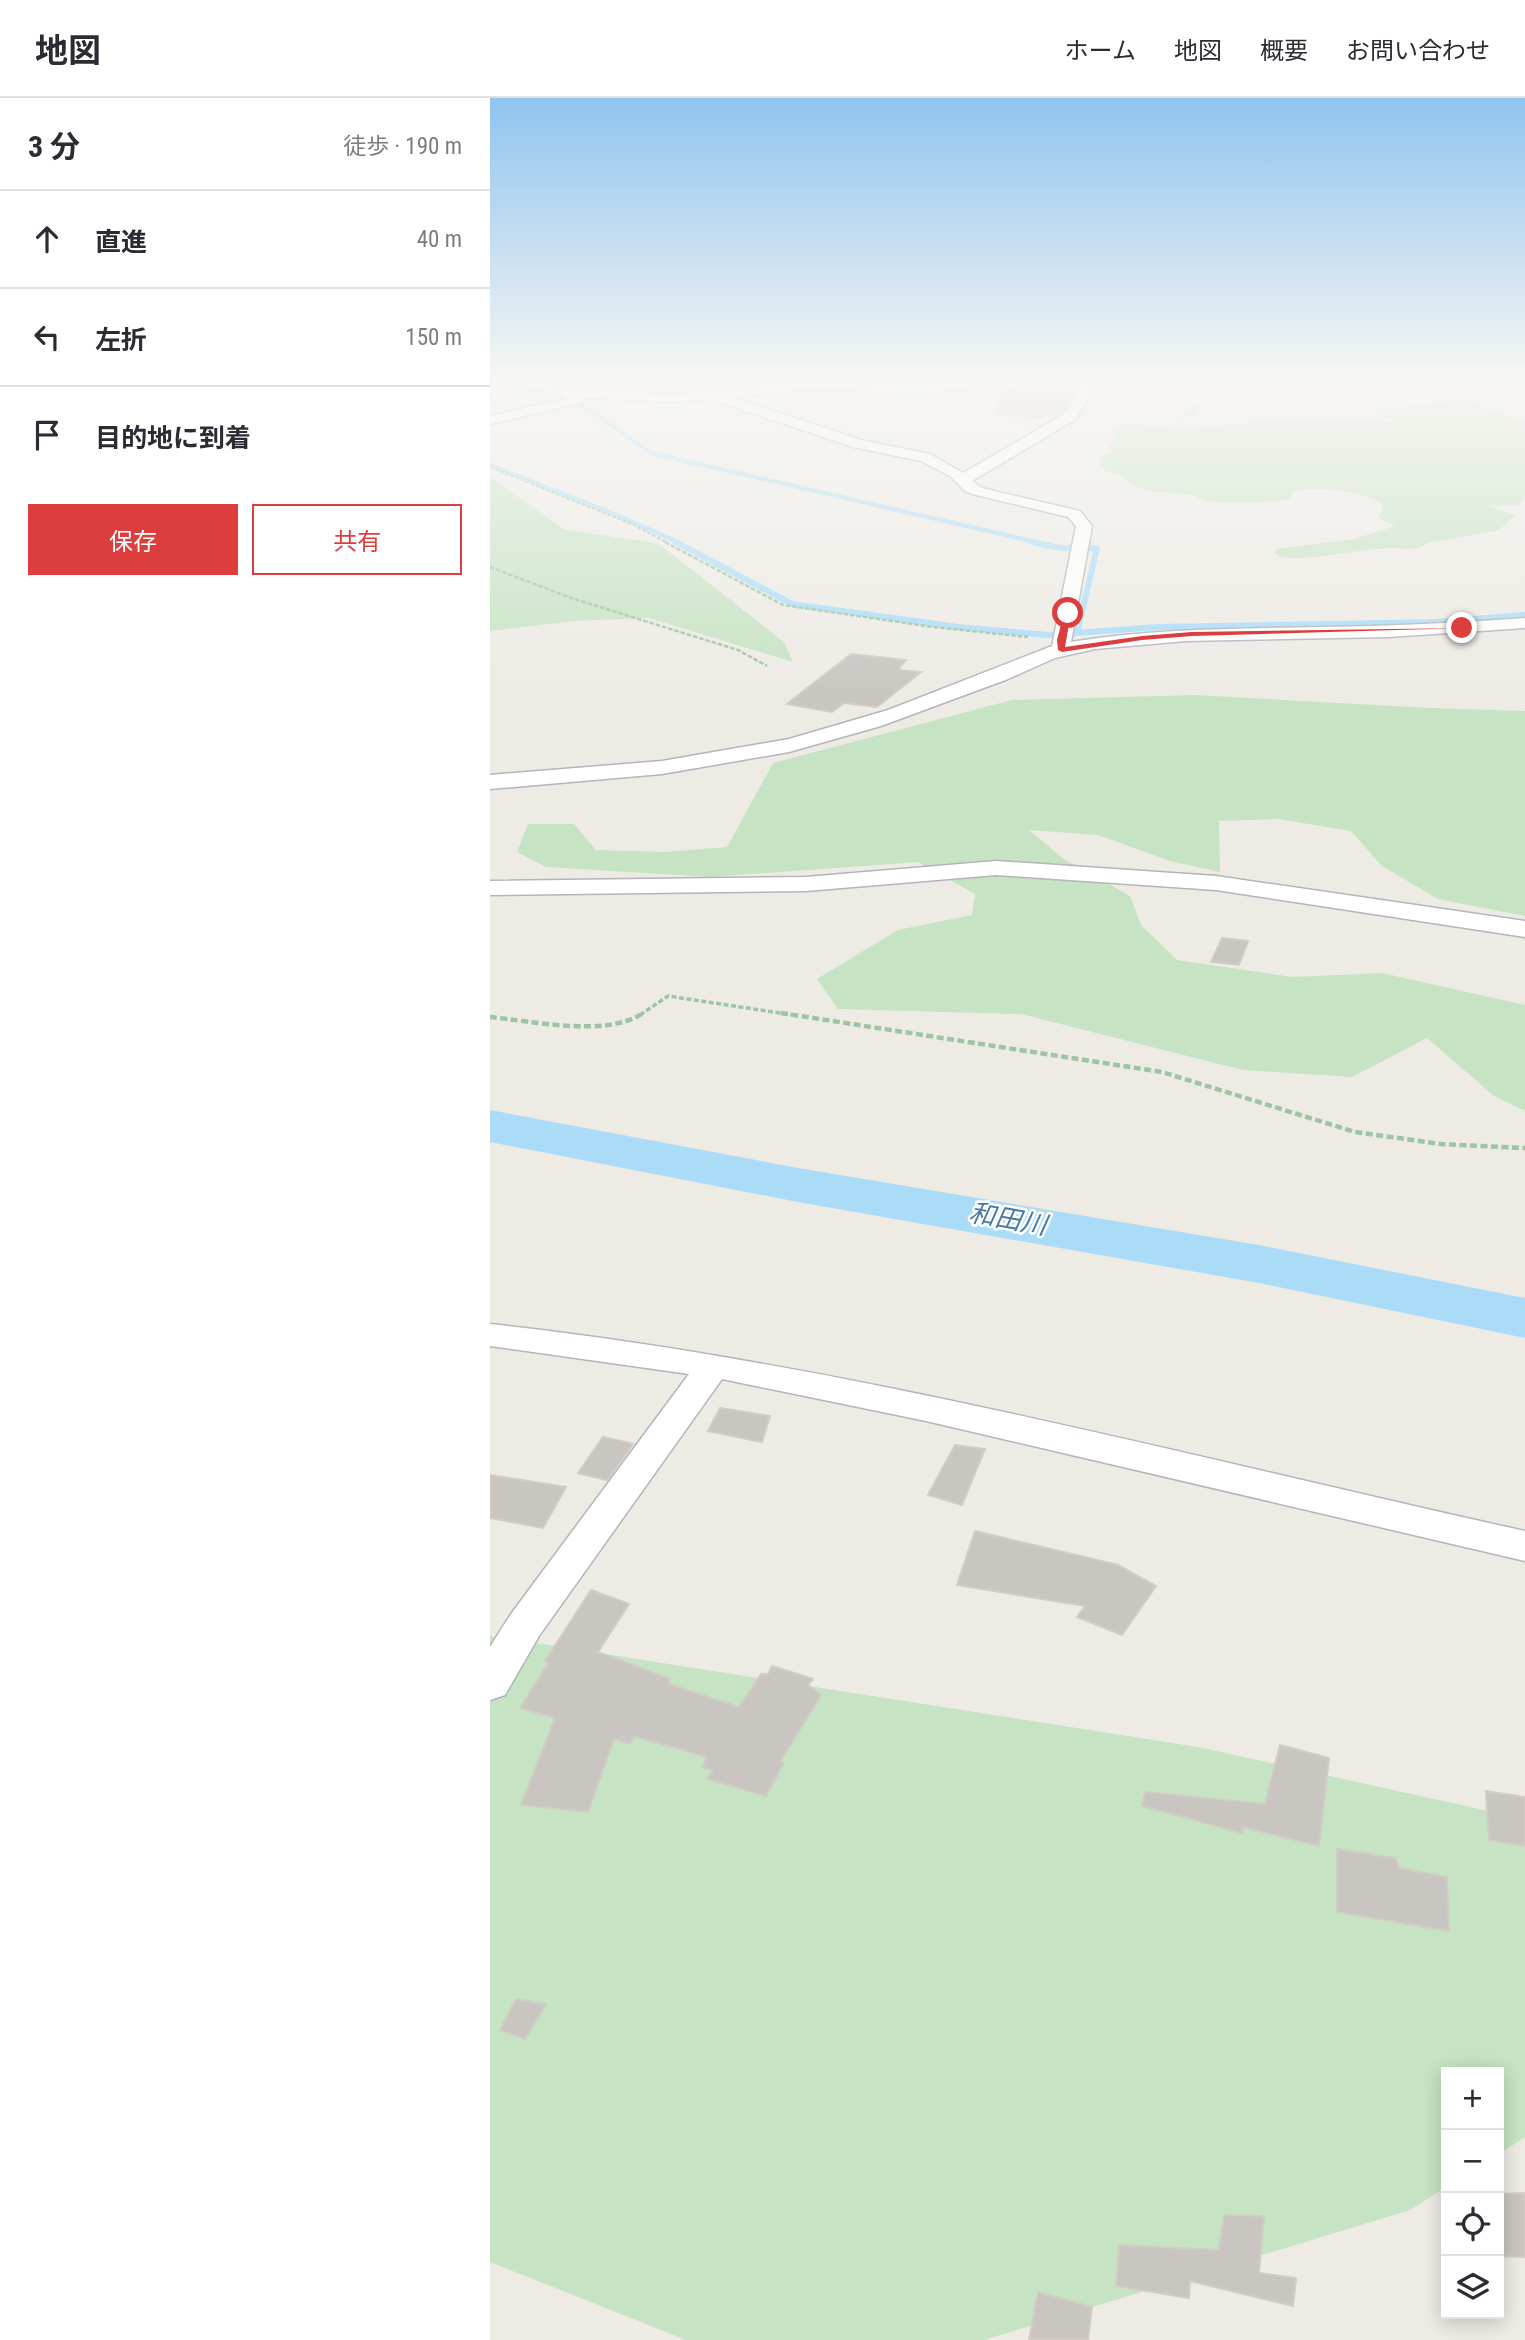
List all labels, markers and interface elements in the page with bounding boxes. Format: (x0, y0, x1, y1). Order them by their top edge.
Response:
text: 地図 (35, 31, 101, 70)
text: ホーム (1065, 37, 1136, 65)
text: 地図 (1174, 37, 1222, 65)
text: 概要 (1260, 37, 1308, 65)
text: お問い合わせ (1346, 37, 1490, 65)
text: 3 分 (28, 129, 80, 164)
text: 徒歩 · 190 m (343, 133, 462, 160)
icon: ahead (28, 220, 66, 258)
text: 40 m (417, 226, 462, 253)
text: 直進 (95, 227, 147, 257)
icon: left (28, 318, 66, 356)
text: 150 m (405, 324, 462, 351)
text: 左折 (95, 325, 147, 355)
icon: arrive (28, 416, 66, 454)
text: 目的地に到着 (95, 423, 251, 453)
button: 保存 (28, 504, 238, 575)
button: 共有 (252, 504, 462, 575)
route start (1052, 597, 1083, 628)
route end (1446, 612, 1477, 643)
water label: 和田川 (967, 1197, 1052, 1241)
map controls (1441, 2067, 1504, 2319)
button: + (1441, 2067, 1504, 2130)
button: − (1441, 2130, 1504, 2193)
button: locate (1441, 2193, 1504, 2256)
button: layers (1441, 2256, 1504, 2319)

